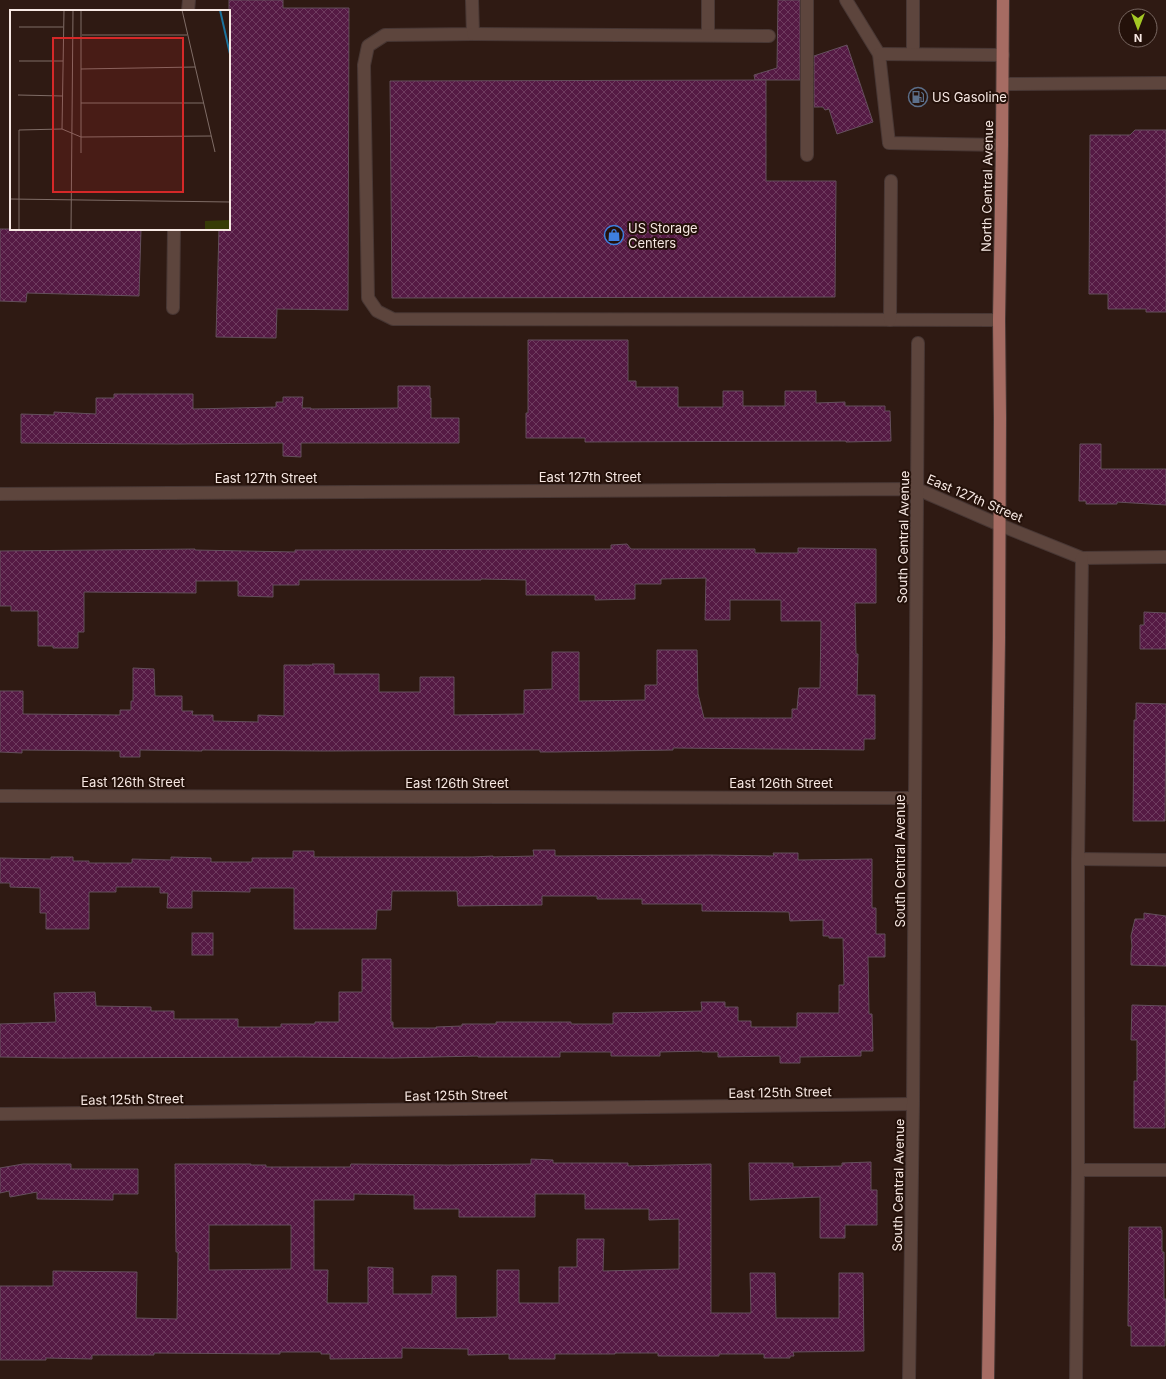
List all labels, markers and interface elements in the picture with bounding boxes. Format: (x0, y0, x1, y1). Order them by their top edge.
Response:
north arrow (1118, 8, 1158, 48)
inset map (10, 10, 230, 230)
text: N (1134, 31, 1142, 45)
fuel station icon: US Gasoline (907, 86, 929, 108)
place label: US Gasoline (932, 89, 1007, 105)
street label: North Central Avenue (978, 120, 996, 252)
place label: US Storage Centers (628, 220, 698, 251)
shop icon: US Storage Centers (603, 224, 625, 246)
street label: East 127th Street (539, 469, 641, 485)
street label: East 127th Street (215, 470, 317, 486)
street label: South Central Avenue (894, 470, 912, 604)
street label: East 127th Street (925, 471, 1025, 525)
street label: East 126th Street (81, 774, 185, 790)
street label: East 126th Street (405, 775, 509, 791)
street label: East 126th Street (729, 775, 833, 791)
street label: South Central Avenue (892, 794, 908, 928)
street label: East 125th Street (728, 1083, 832, 1101)
street label: East 125th Street (404, 1086, 508, 1104)
street label: East 125th Street (80, 1090, 184, 1108)
street label: South Central Avenue (889, 1118, 907, 1252)

